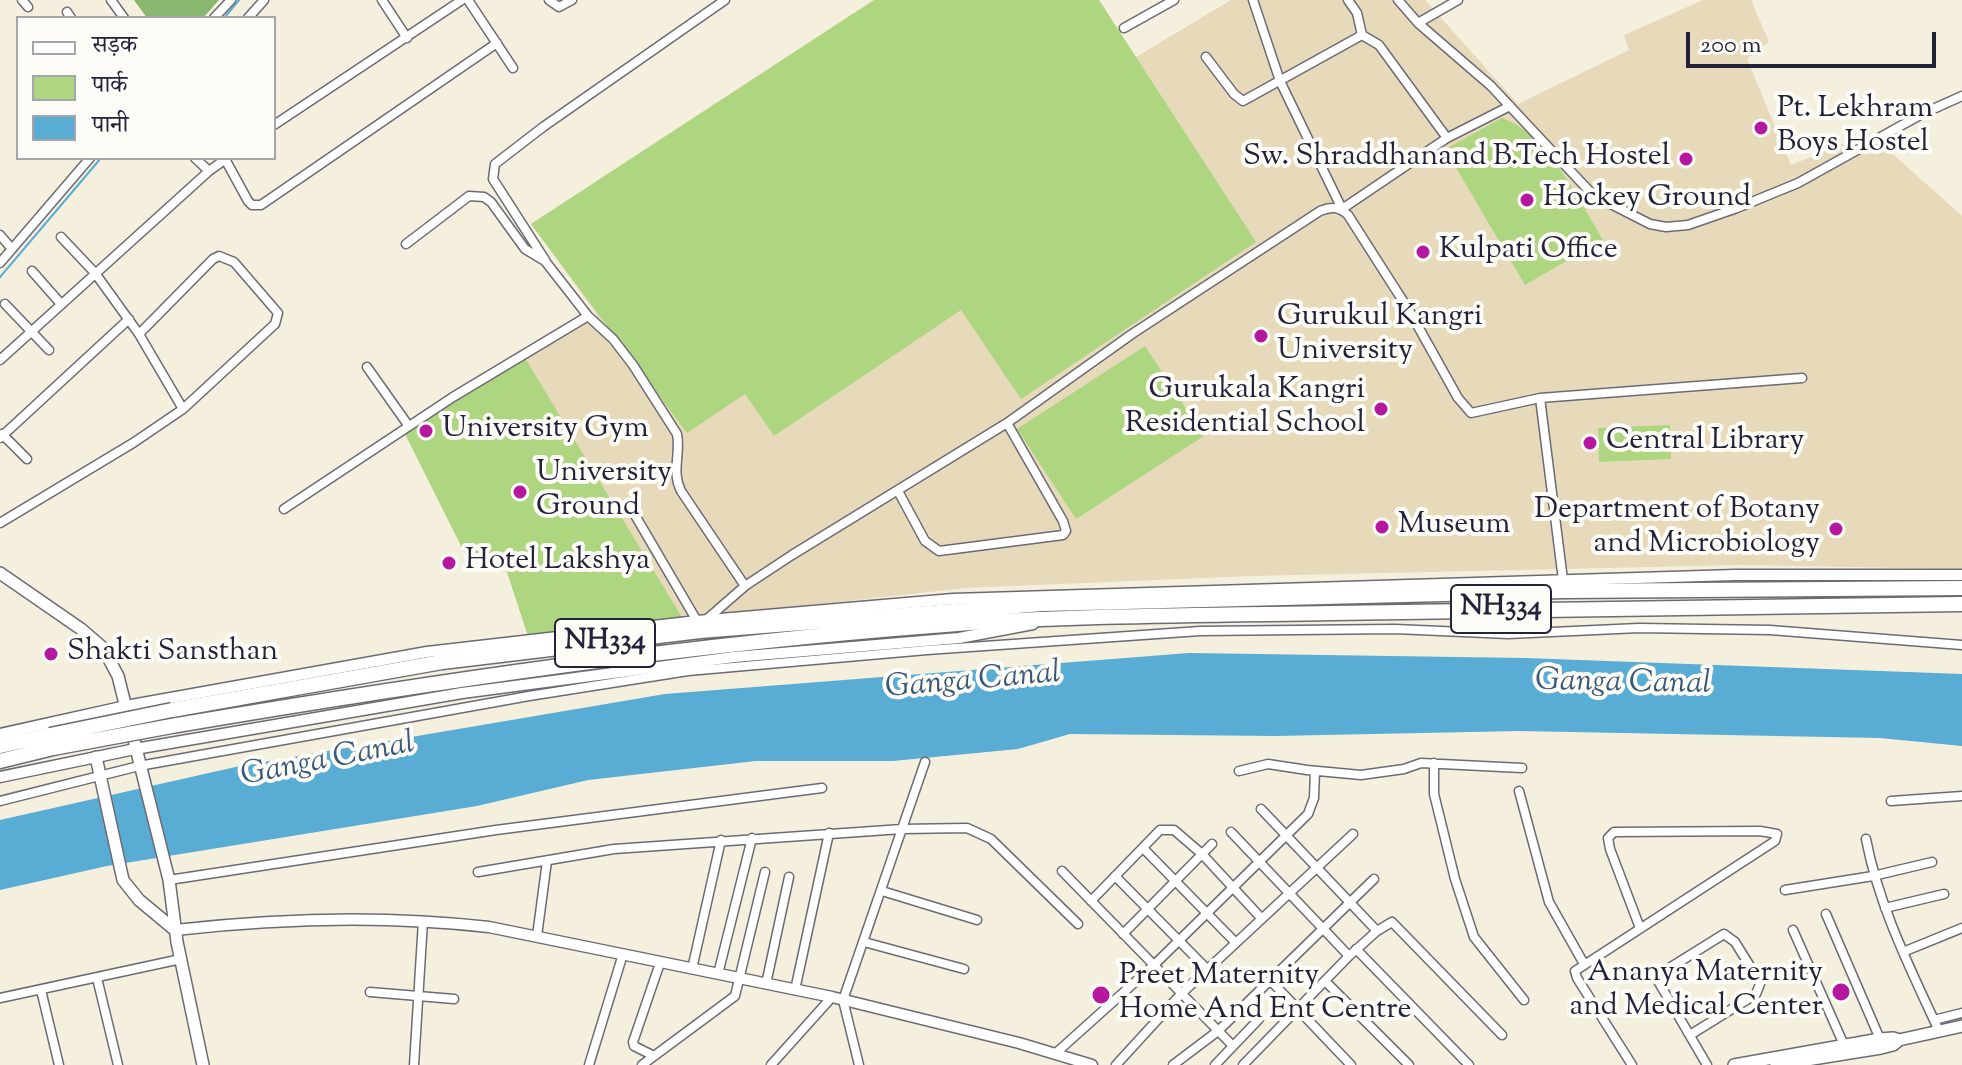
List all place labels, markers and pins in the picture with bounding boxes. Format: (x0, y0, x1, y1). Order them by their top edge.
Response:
place label: Pt. Lekhram Boys Hostel (1777, 93, 1933, 164)
marker: Pt. Lekhram Boys Hostel (1752, 119, 1770, 137)
place label: Sw. Shraddhanand B.Tech Hostel (1243, 141, 1670, 177)
marker: Sw. Shraddhanand B.Tech Hostel (1677, 150, 1695, 168)
place label: Hockey Ground (1543, 182, 1751, 218)
marker: Hockey Ground (1518, 191, 1536, 209)
place label: Kulpati Office (1439, 234, 1618, 270)
marker: Kulpati Office (1414, 243, 1432, 261)
place label: Gurukul Kangri University (1277, 301, 1483, 372)
marker: Gurukul Kangri University (1252, 327, 1270, 345)
place label: Gurukala Kangri Residential School (1125, 374, 1365, 444)
marker: Gurukala Kangri Residential School (1372, 400, 1390, 418)
place label: University Gym (442, 413, 649, 449)
marker: University Gym (417, 422, 435, 440)
place label: Central Library (1606, 425, 1804, 461)
marker: Central Library (1581, 434, 1599, 452)
place label: University Ground (536, 457, 672, 528)
marker: University Ground (511, 483, 529, 501)
place label: Department of Botany and Microbiology (1534, 494, 1820, 564)
place label: Museum (1398, 509, 1510, 545)
marker: Museum (1373, 518, 1391, 536)
marker: Department of Botany and Microbiology (1827, 520, 1845, 538)
place label: Hotel Lakshya (465, 545, 650, 581)
marker: Hotel Lakshya (440, 554, 458, 572)
place label: Shakti Sansthan (67, 636, 278, 672)
marker: Shakti Sansthan (42, 645, 60, 663)
place label: Ananya Maternity and Medical Center (1570, 957, 1823, 1028)
place label: Preet Maternity Home And Ent Centre (1119, 960, 1412, 1030)
marker: Ananya Maternity and Medical Center (1830, 981, 1852, 1003)
marker: Preet Maternity Home And Ent Centre (1090, 984, 1112, 1006)

